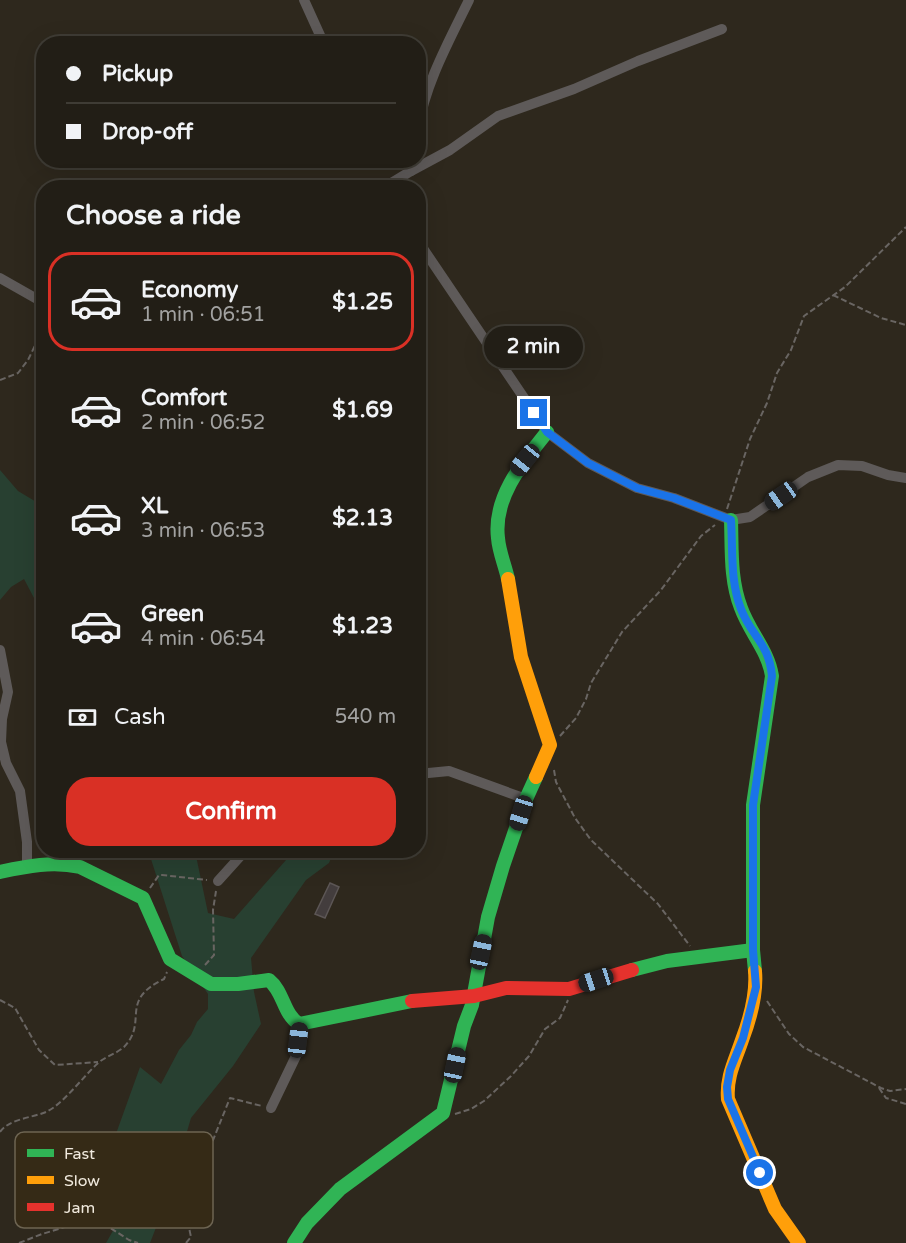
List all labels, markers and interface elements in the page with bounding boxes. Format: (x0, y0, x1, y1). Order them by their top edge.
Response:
text: Pickup (102, 61, 173, 87)
text: Drop-off (102, 119, 193, 145)
text: Choose a ride (66, 199, 241, 232)
icon: car (69, 275, 123, 329)
text: Economy (141, 277, 238, 303)
text: $1.25 (332, 289, 393, 315)
text: 1 min · 06:51 (141, 303, 265, 327)
callout: 2 min (484, 326, 584, 368)
text: 2 min (507, 335, 560, 359)
icon: car (69, 383, 123, 437)
text: Comfort (141, 385, 227, 411)
text: $1.69 (332, 397, 393, 423)
route end (520, 399, 547, 426)
text: 2 min · 06:52 (141, 411, 265, 435)
car (507, 440, 543, 480)
car (761, 478, 801, 514)
icon: car (69, 491, 123, 545)
text: XL (141, 493, 168, 519)
text: $2.13 (332, 505, 393, 531)
text: 3 min · 06:53 (141, 519, 265, 543)
icon: car (69, 599, 123, 653)
text: Green (141, 601, 204, 627)
text: $1.23 (332, 613, 393, 639)
text: 4 min · 06:54 (141, 627, 265, 651)
icon: cash (66, 701, 99, 734)
text: Cash (114, 704, 166, 730)
text: 540 m (335, 705, 396, 729)
button: Confirm (66, 777, 396, 846)
car (507, 793, 535, 833)
car (468, 933, 494, 971)
car (576, 966, 616, 994)
car (287, 1021, 309, 1059)
car (442, 1046, 468, 1084)
legend (15, 1132, 213, 1228)
text: Fast (64, 1144, 95, 1164)
route start (746, 1159, 773, 1186)
text: Slow (64, 1171, 100, 1191)
text: Jam (64, 1198, 95, 1218)

